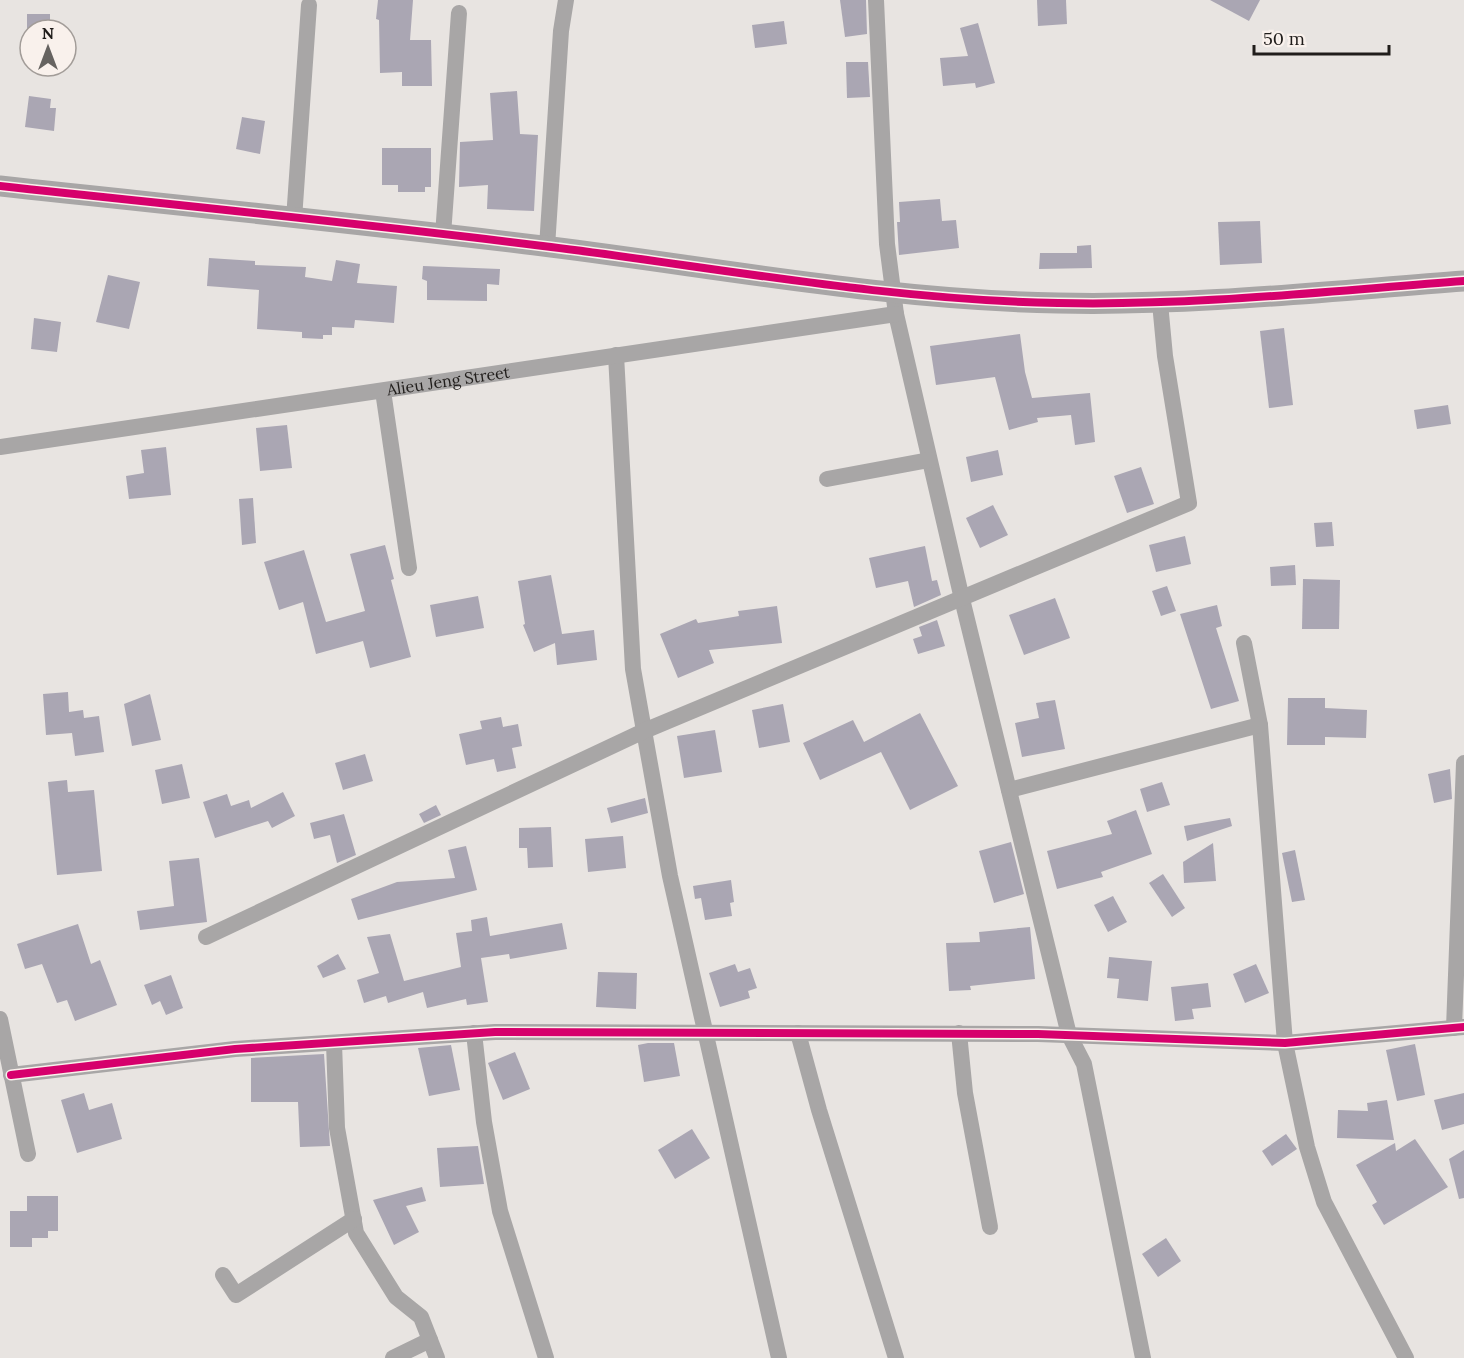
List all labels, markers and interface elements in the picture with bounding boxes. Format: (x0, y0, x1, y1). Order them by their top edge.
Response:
north arrow (18, 18, 78, 78)
scale bar (1254, 18, 1389, 56)
text: N (42, 23, 54, 43)
text: 50 m (1263, 27, 1305, 50)
street label: Alieu Jeng Street (384, 361, 512, 400)

